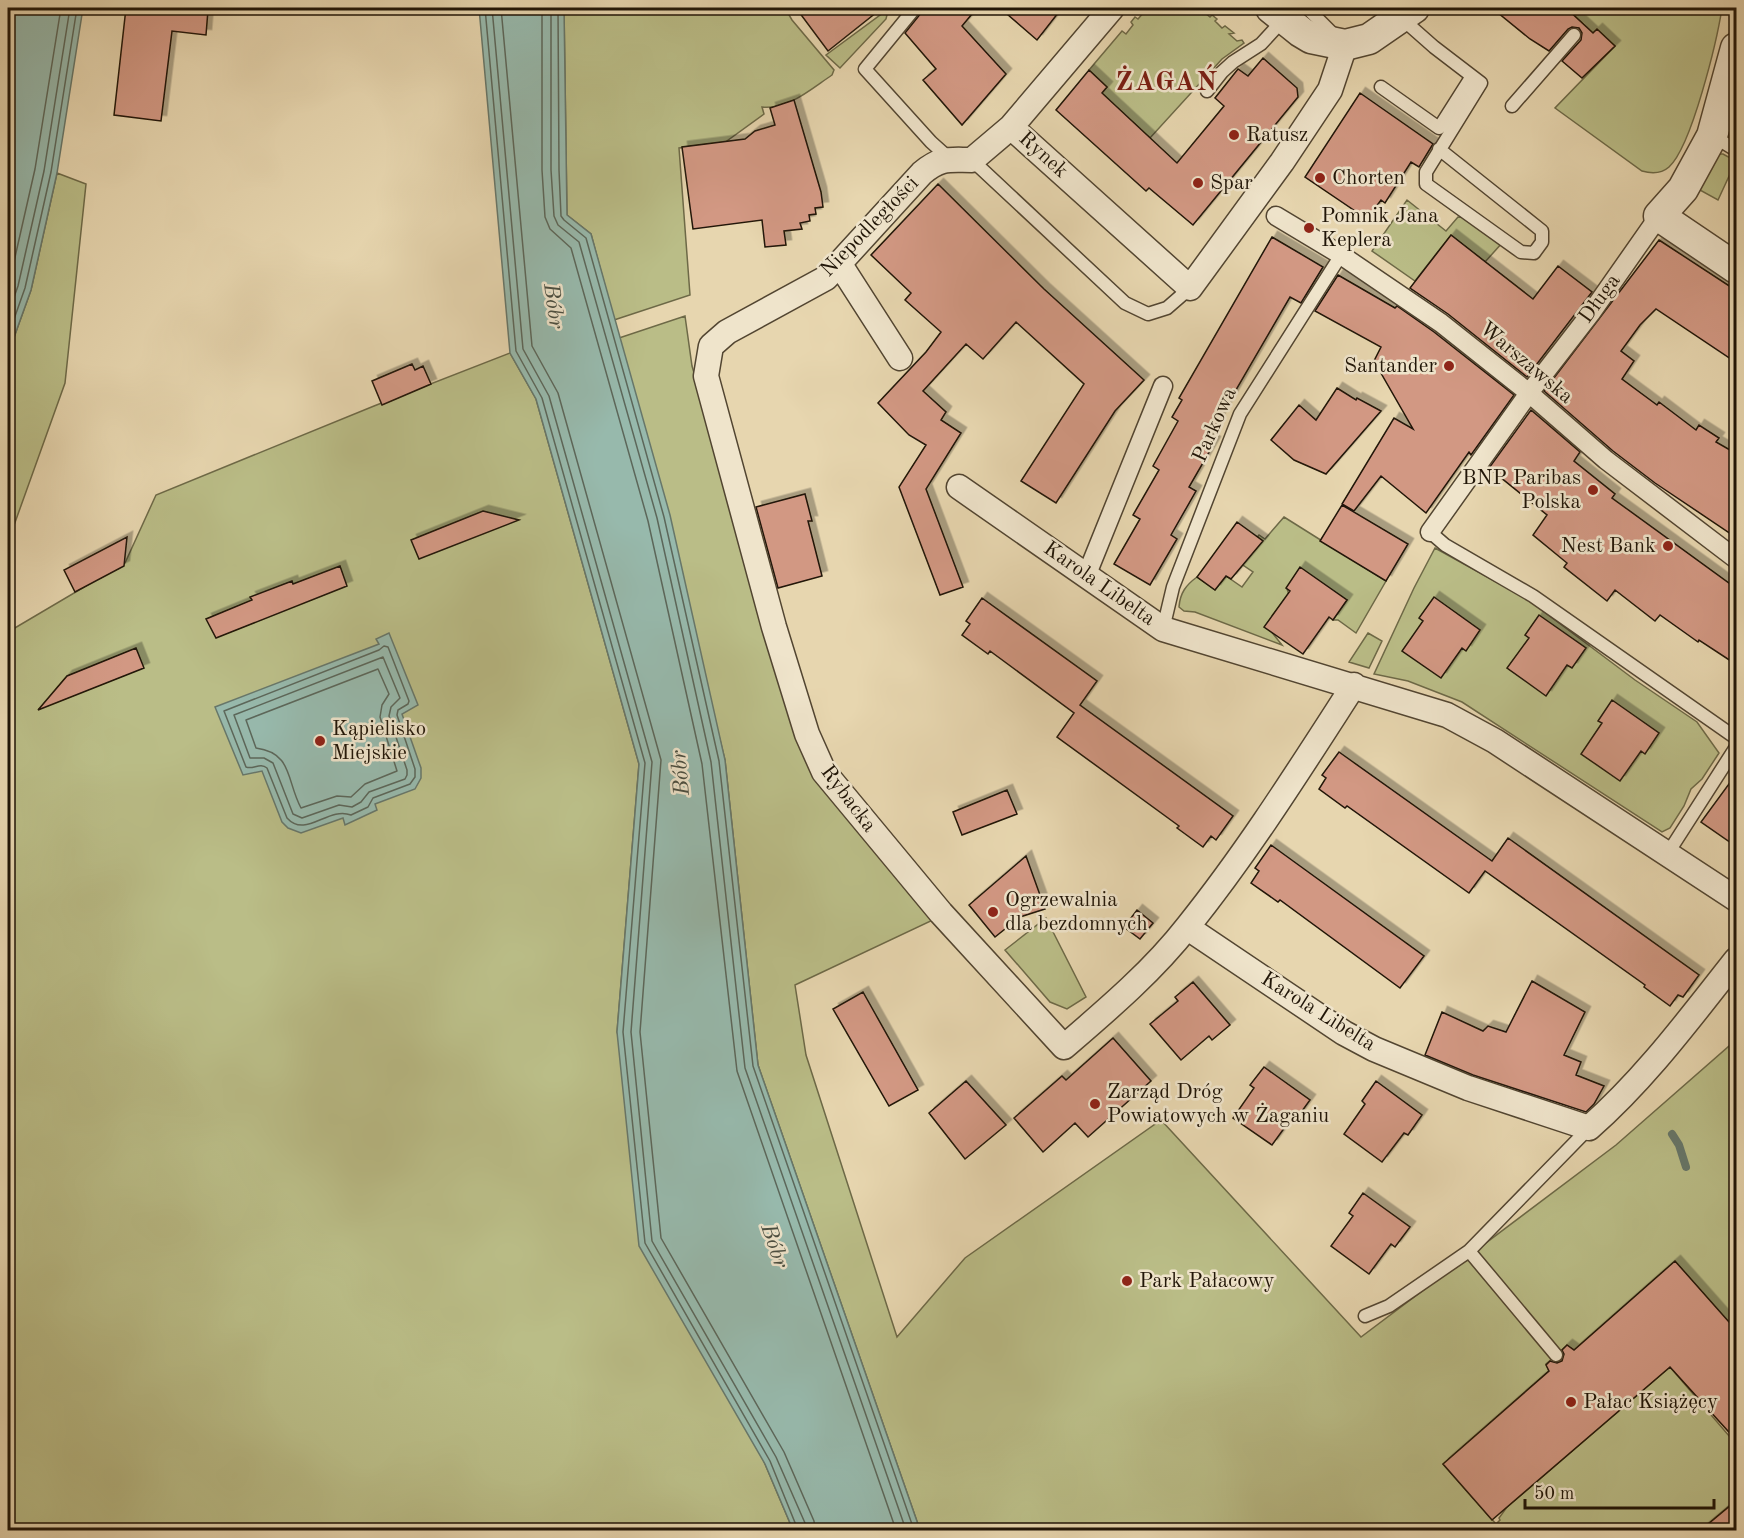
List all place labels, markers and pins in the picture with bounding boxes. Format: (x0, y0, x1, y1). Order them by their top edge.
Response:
place label: Ratusz (1246, 125, 1308, 146)
marker: Ratusz (1227, 128, 1241, 142)
place label: Chorten (1332, 168, 1405, 189)
marker: Chorten (1313, 171, 1327, 185)
place label: Spar (1210, 173, 1253, 194)
marker: Spar (1191, 176, 1205, 190)
place label: Pomnik Jana Keplera (1321, 206, 1439, 251)
marker: Pomnik Jana Keplera (1302, 221, 1316, 235)
place label: Santander (1344, 356, 1437, 377)
marker: Santander (1442, 359, 1456, 373)
place label: BNP Paribas Polska (1462, 468, 1581, 513)
marker: BNP Paribas Polska (1586, 483, 1600, 497)
place label: Nest Bank (1561, 536, 1656, 557)
marker: Nest Bank (1661, 539, 1675, 553)
place label: Kąpielisko Miejskie (332, 719, 426, 764)
marker: Kąpielisko Miejskie (313, 734, 327, 748)
place label: Ogrzewalnia dla bezdomnych (1005, 890, 1148, 935)
marker: Ogrzewalnia dla bezdomnych (986, 905, 1000, 919)
place label: Zarząd Dróg Powiatowych w Żaganiu (1107, 1082, 1329, 1127)
marker: Zarząd Dróg Powiatowych w Żaganiu (1088, 1097, 1102, 1111)
place label: Park Pałacowy (1139, 1271, 1275, 1292)
marker: Park Pałacowy (1120, 1274, 1134, 1288)
place label: Pałac Książęcy (1583, 1392, 1718, 1413)
marker: Pałac Książęcy (1564, 1395, 1578, 1409)

